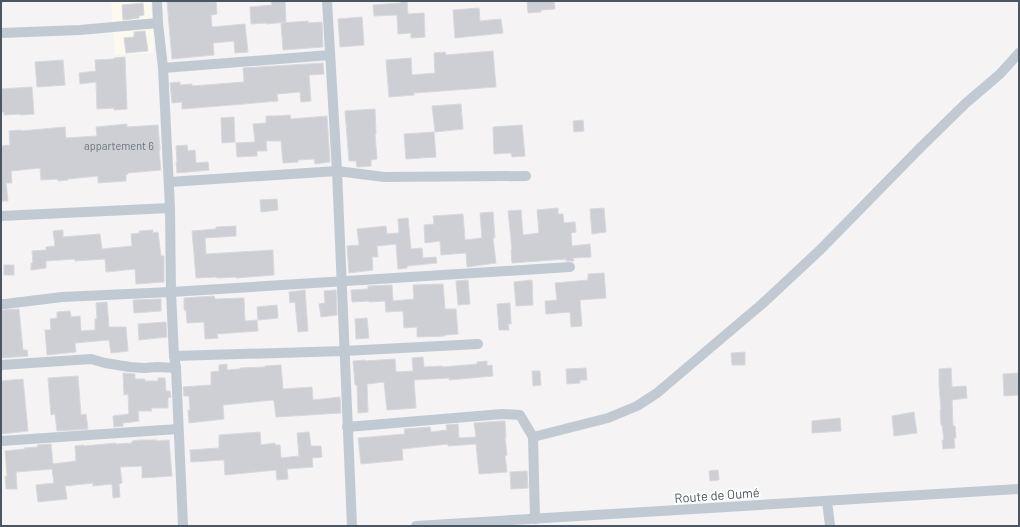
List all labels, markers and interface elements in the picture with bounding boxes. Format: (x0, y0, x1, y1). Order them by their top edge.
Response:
house number: appartement 6 (84, 139, 154, 152)
street label: Route de Oumé (674, 484, 760, 506)

